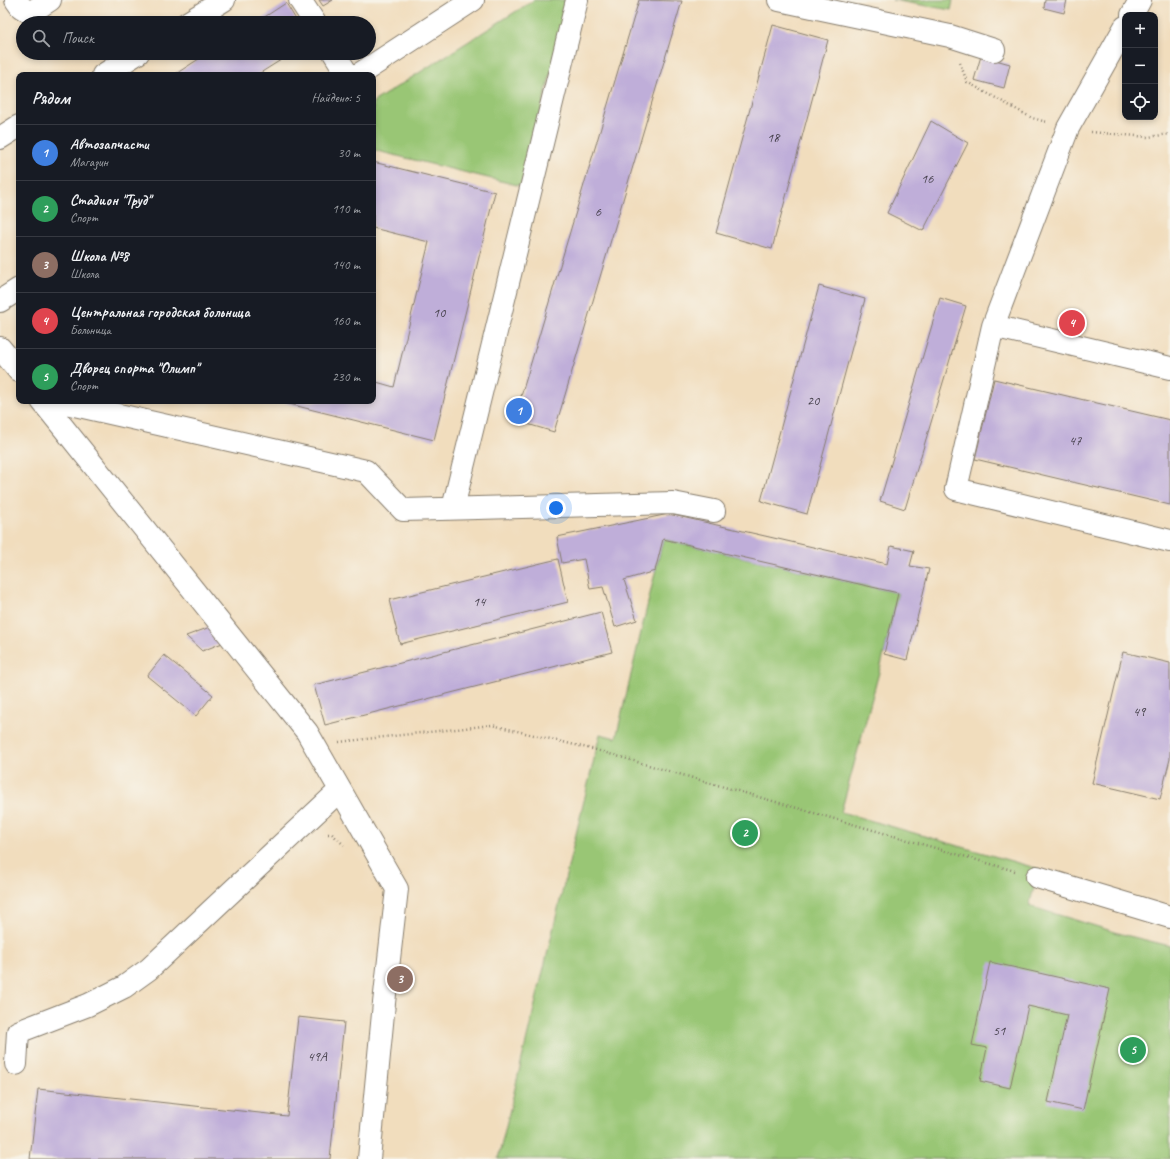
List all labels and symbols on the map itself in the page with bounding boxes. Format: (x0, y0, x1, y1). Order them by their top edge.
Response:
house number: 18 (767, 129, 781, 146)
house number: 16 (921, 170, 934, 187)
house number: 6 (595, 203, 602, 220)
house number: 10 (433, 304, 447, 321)
pin: 4 (1059, 308, 1085, 338)
house number: 20 (807, 392, 821, 409)
pin: 1 (506, 396, 532, 426)
house number: 47 (1069, 432, 1082, 449)
your location (546, 498, 566, 518)
house number: 14 (473, 593, 487, 610)
house number: 49 (1133, 703, 1147, 720)
pin: 2 (732, 818, 758, 848)
pin: 3 (387, 964, 413, 994)
house number: 51 (993, 1022, 1006, 1039)
pin: 5 (1120, 1035, 1146, 1065)
house number: 49А (307, 1048, 328, 1065)

